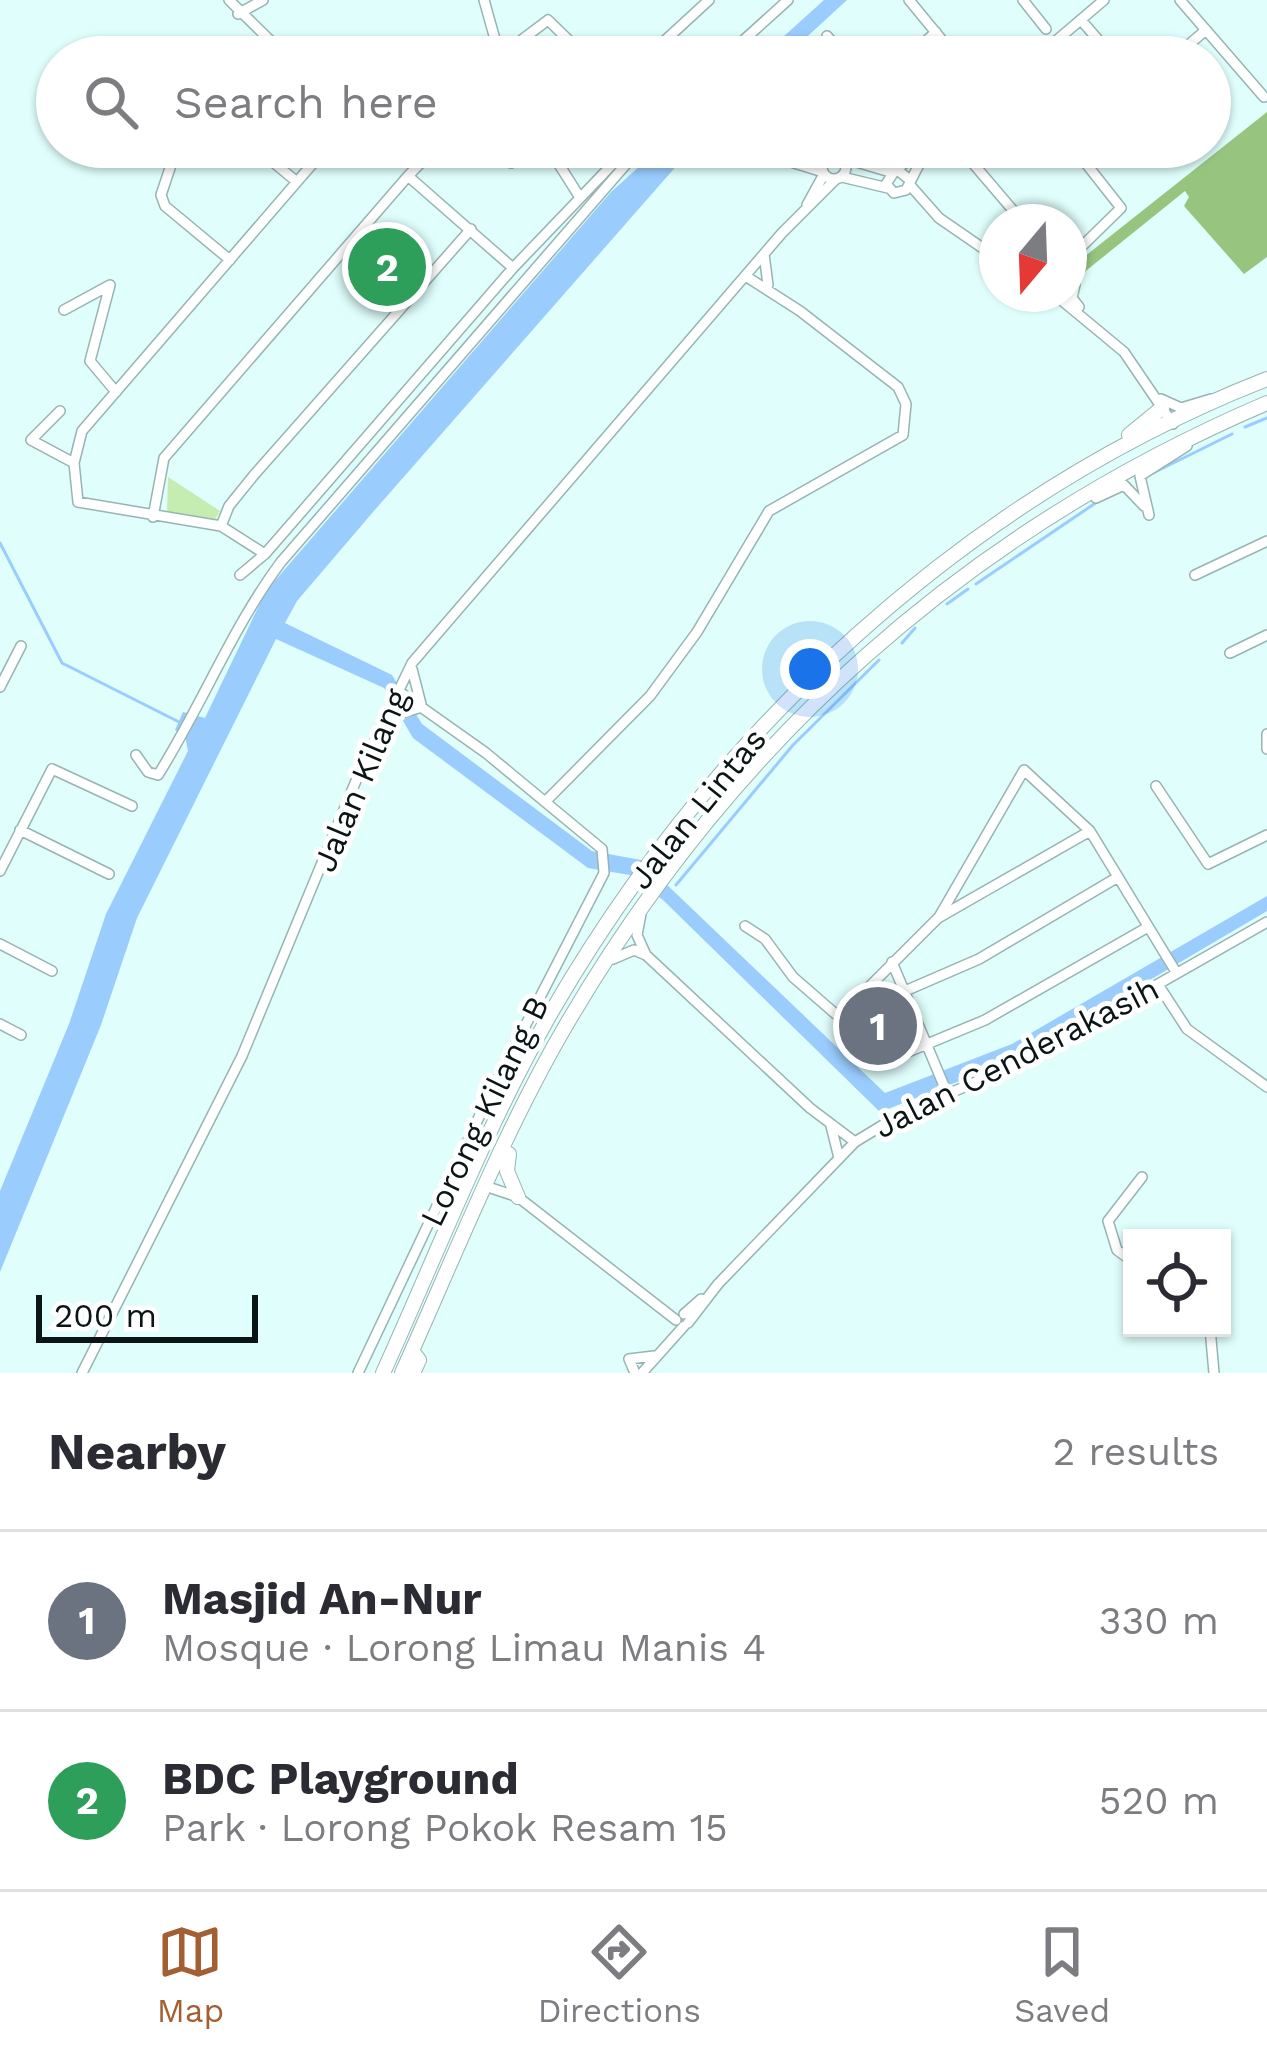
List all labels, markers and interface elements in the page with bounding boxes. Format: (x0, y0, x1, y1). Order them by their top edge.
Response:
search box (36, 36, 1231, 168)
icon: search (78, 69, 144, 135)
text: Search here (174, 76, 438, 129)
north arrow (979, 204, 1087, 312)
pin: 2 (348, 222, 426, 312)
your location (780, 639, 840, 699)
street label: Jalan Kilang (305, 683, 417, 877)
street label: Jalan Lintas (621, 720, 774, 897)
street label: Jalan Cenderakasih (867, 969, 1165, 1146)
pin: 1 (839, 981, 917, 1071)
street label: Lorong Kilang B (412, 990, 557, 1233)
map controls (1123, 1229, 1231, 1337)
button: locate (1123, 1229, 1231, 1337)
scale bar (36, 1289, 258, 1342)
text: 200 m (54, 1296, 157, 1335)
text: Nearby (48, 1422, 226, 1481)
text: 2 results (1053, 1429, 1219, 1474)
text: Masjid An-Nur (162, 1572, 482, 1625)
text: 1 (79, 1598, 95, 1643)
text: 330 m (1099, 1598, 1219, 1643)
text: Mosque · Lorong Limau Manis 4 (162, 1625, 766, 1670)
text: BDC Playground (162, 1752, 519, 1805)
text: 2 (75, 1778, 99, 1823)
text: 520 m (1099, 1778, 1219, 1823)
text: Park · Lorong Pokok Resam 15 (162, 1805, 728, 1850)
tab: Map (157, 1919, 224, 2030)
tab: Directions (538, 1919, 701, 2030)
tab: Saved (1014, 1919, 1110, 2030)

